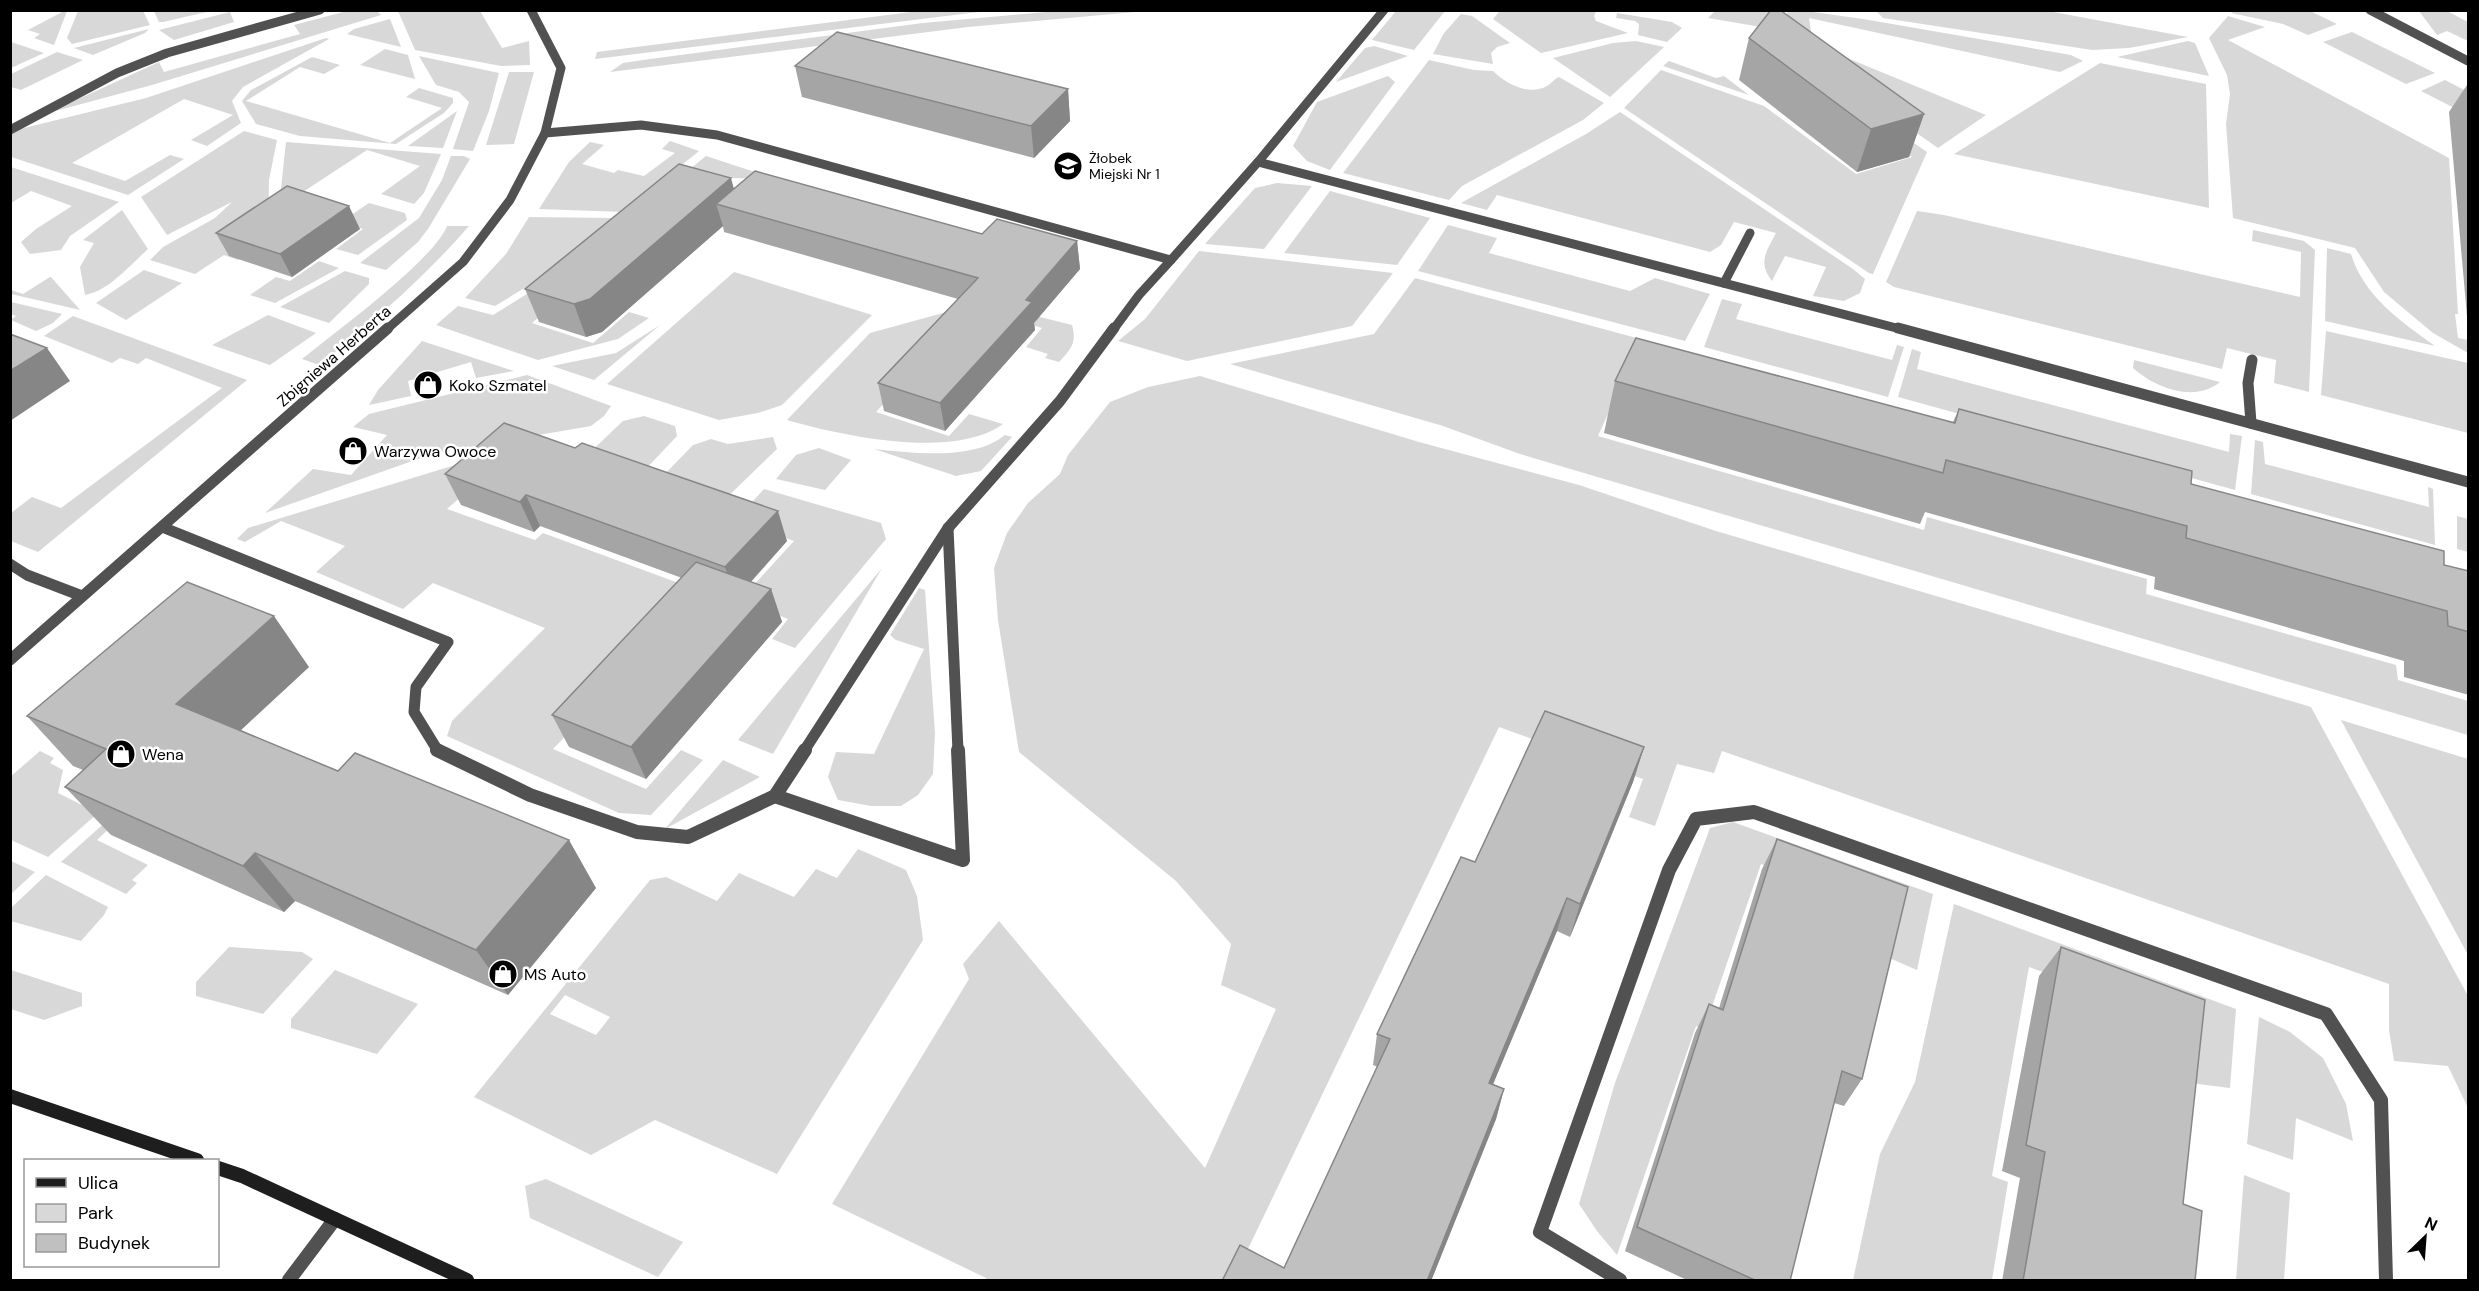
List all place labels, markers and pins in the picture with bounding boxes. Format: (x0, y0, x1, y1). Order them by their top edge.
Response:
place label: Żłobek Miejski Nr 1 (1089, 149, 1160, 183)
school or university icon: Żłobek Miejski Nr 1 (1052, 150, 1084, 182)
shop icon: Koko Szmatel (412, 369, 444, 401)
place label: Koko Szmatel (449, 375, 547, 396)
shop icon: Warzywa Owoce (337, 435, 369, 467)
place label: Warzywa Owoce (374, 441, 496, 462)
shop icon: Wena (105, 738, 137, 770)
place label: Wena (142, 744, 184, 765)
shop icon: MS Auto (487, 958, 519, 990)
place label: MS Auto (524, 964, 586, 985)

